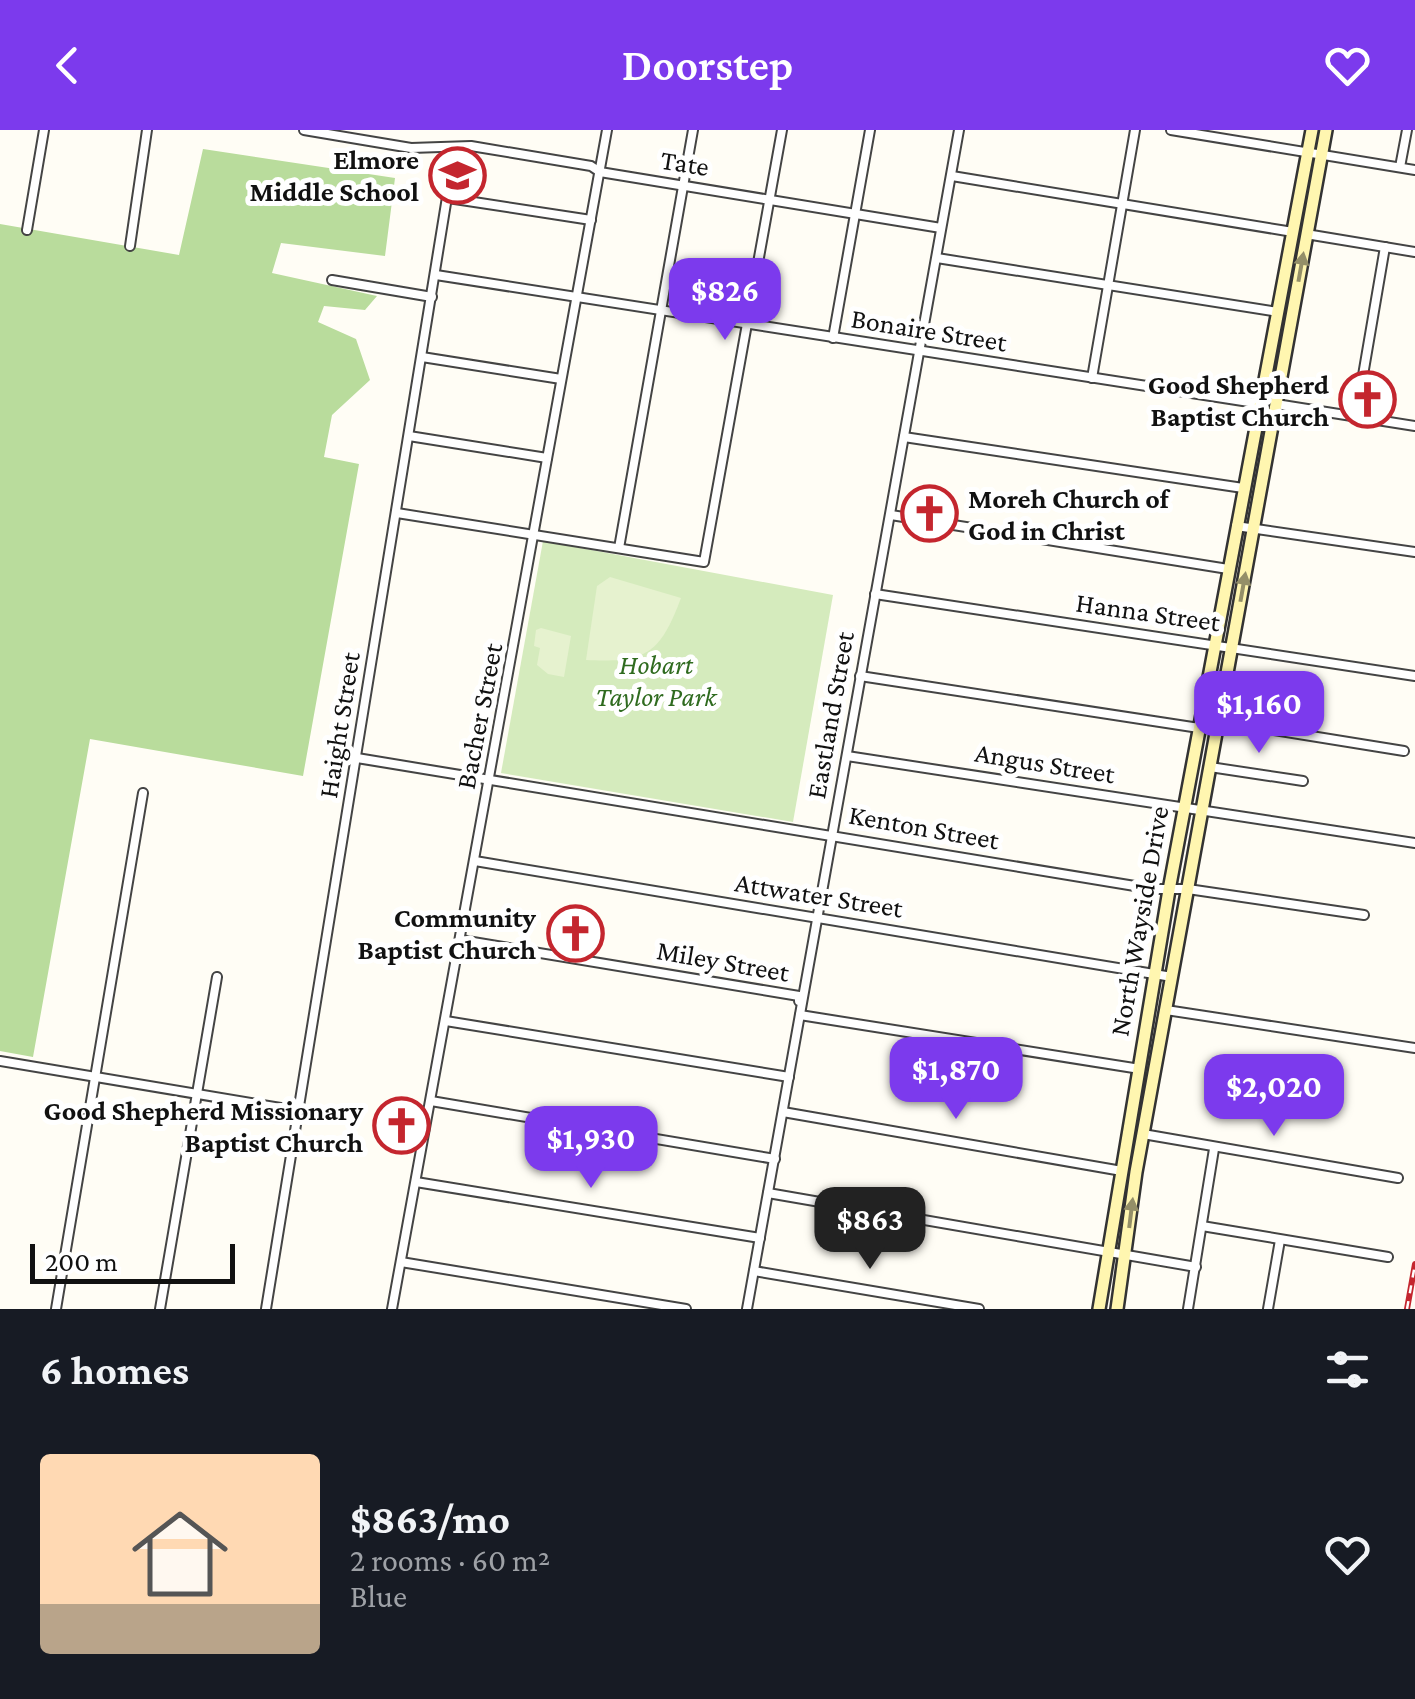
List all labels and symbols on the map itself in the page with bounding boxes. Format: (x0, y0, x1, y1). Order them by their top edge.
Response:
place label: Elmore Middle School (250, 144, 419, 207)
street label: Tate (659, 144, 711, 182)
school or university icon: Elmore Middle School (428, 145, 488, 205)
one-way arrow (1294, 251, 1309, 282)
pin: $826 (666, 258, 784, 343)
street label: Bonaire Street (849, 302, 1010, 358)
place label: Good Shepherd Baptist Church (1148, 369, 1330, 432)
church icon: Good Shepherd Baptist Church (1338, 370, 1398, 430)
place label: Moreh Church of God in Christ (968, 483, 1171, 546)
church icon: Moreh Church of God in Christ (899, 484, 959, 544)
one-way arrow (1236, 571, 1251, 602)
street label: Hanna Street (1074, 587, 1223, 638)
street label: Eastland Street (800, 628, 860, 801)
street label: Bacher Street (450, 640, 508, 792)
street label: Haight Street (312, 649, 366, 800)
park label: Hobart Taylor Park (595, 649, 718, 712)
pin: $1,160 (1178, 671, 1340, 756)
street label: Angus Street (973, 737, 1118, 789)
street label: Kenton Street (846, 799, 1002, 856)
street label: North Wayside Drive (1103, 804, 1175, 1038)
street label: Attwater Street (733, 866, 906, 924)
place label: Community Baptist Church (357, 902, 536, 965)
church icon: Community Baptist Church (545, 903, 605, 963)
street label: Miley Street (654, 934, 792, 988)
pin: $1,870 (875, 1037, 1037, 1122)
pin: $2,020 (1193, 1054, 1355, 1139)
place label: Good Shepherd Missionary Baptist Church (44, 1095, 363, 1158)
church icon: Good Shepherd Missionary Baptist Church (372, 1096, 432, 1156)
pin: $1,930 (510, 1106, 672, 1191)
pin: $863 (811, 1187, 929, 1272)
one-way arrow (1123, 1196, 1139, 1228)
scale bar (30, 1239, 235, 1284)

